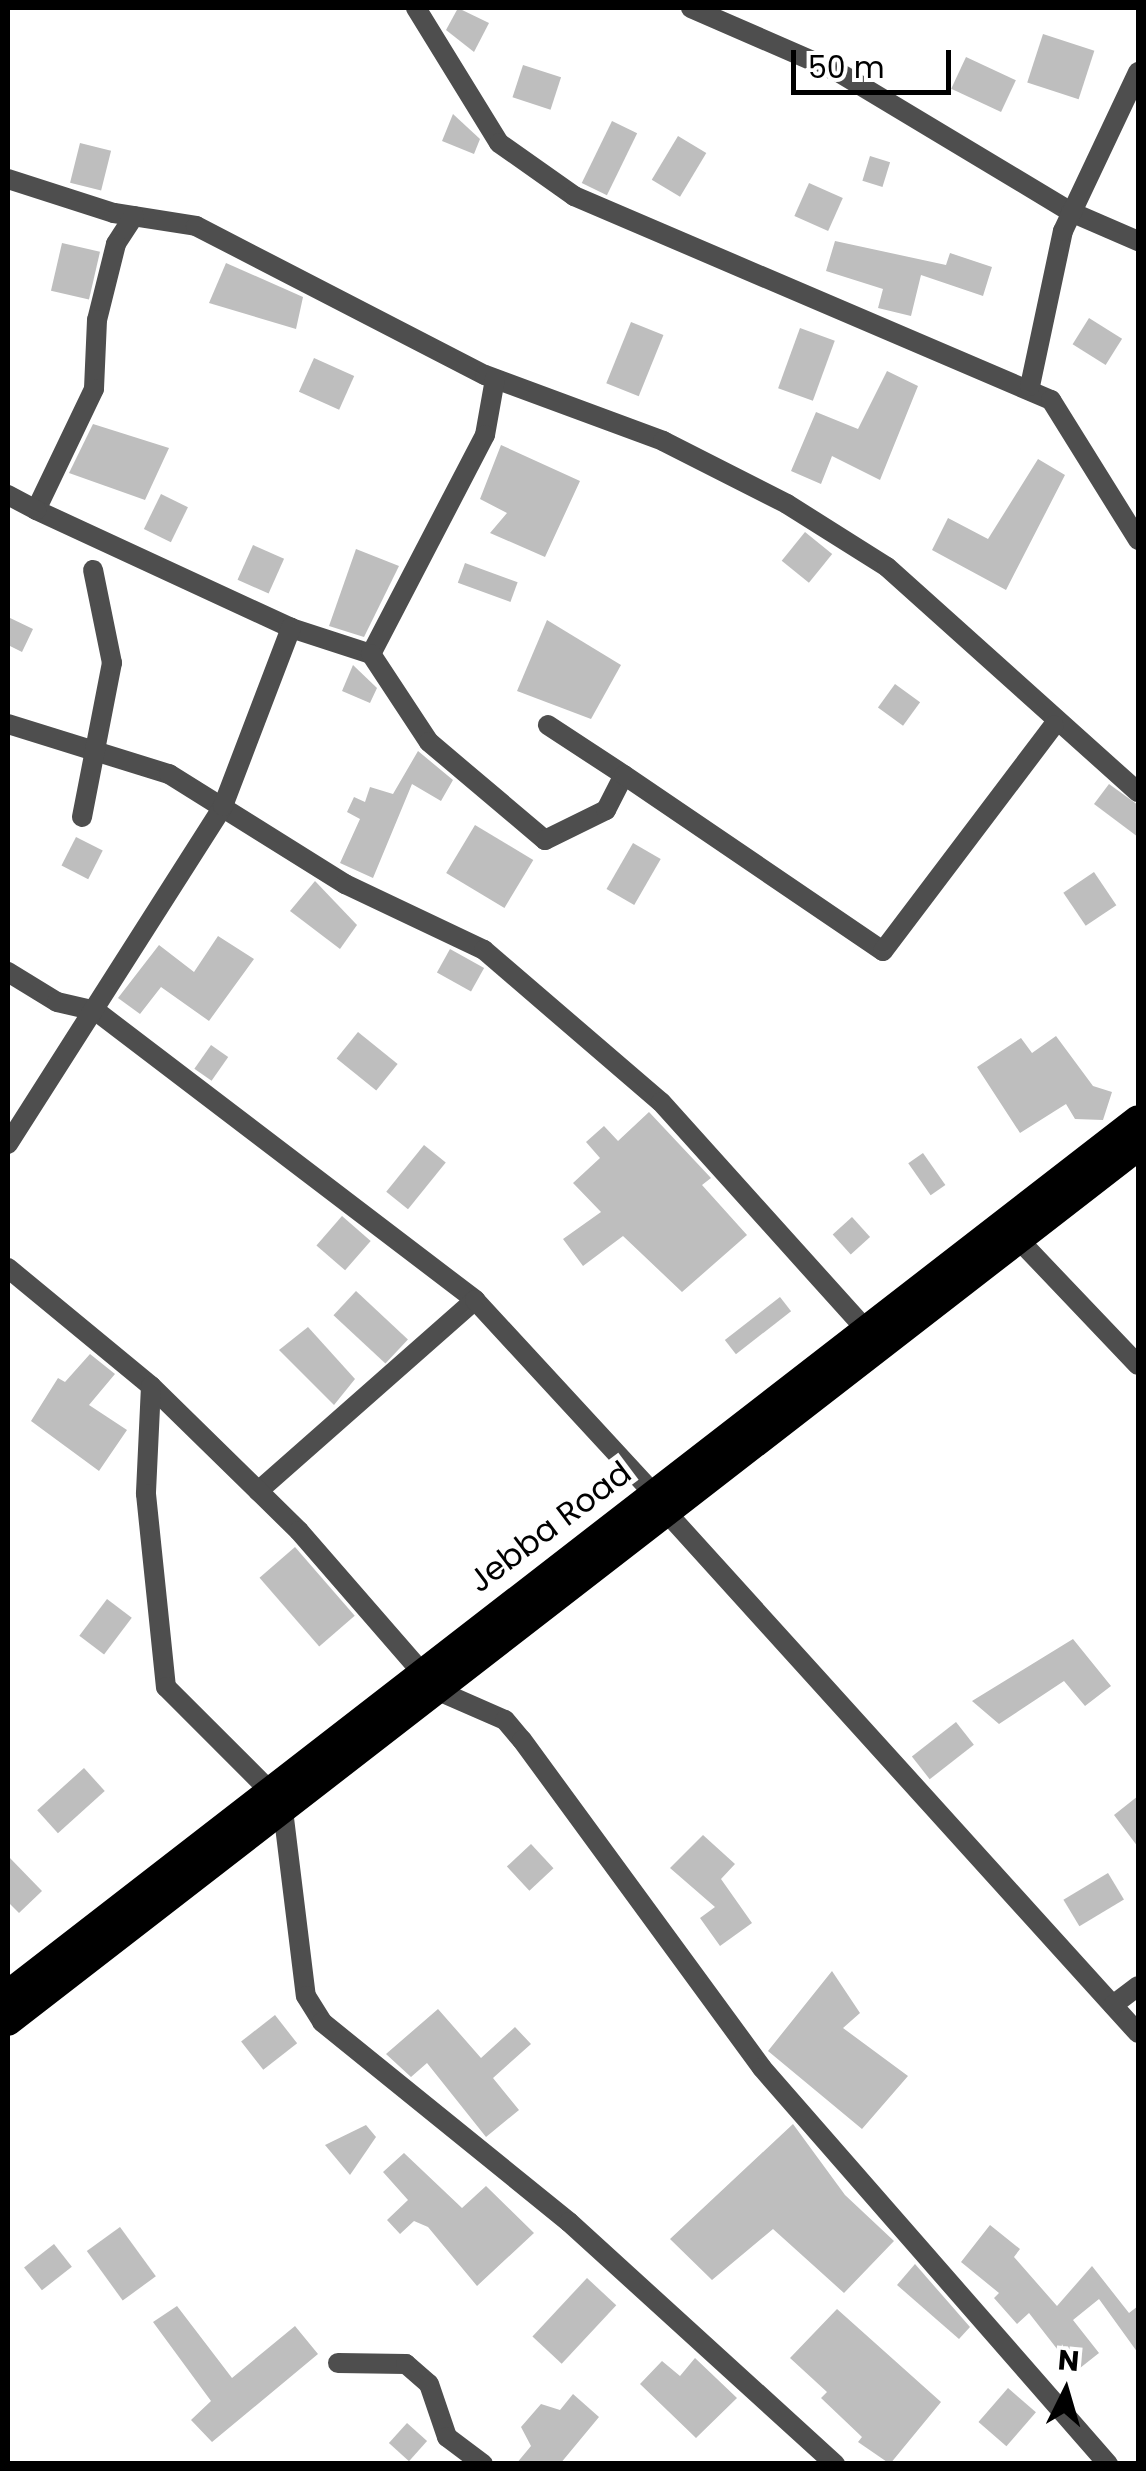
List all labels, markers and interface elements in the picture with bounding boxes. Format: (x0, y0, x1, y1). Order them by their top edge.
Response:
scale bar (796, 30, 956, 92)
text: 50 m (808, 46, 885, 89)
street label: Jebba Road (461, 1453, 639, 1601)
text: N (1056, 2340, 1081, 2381)
north arrow (1016, 2341, 1116, 2441)

